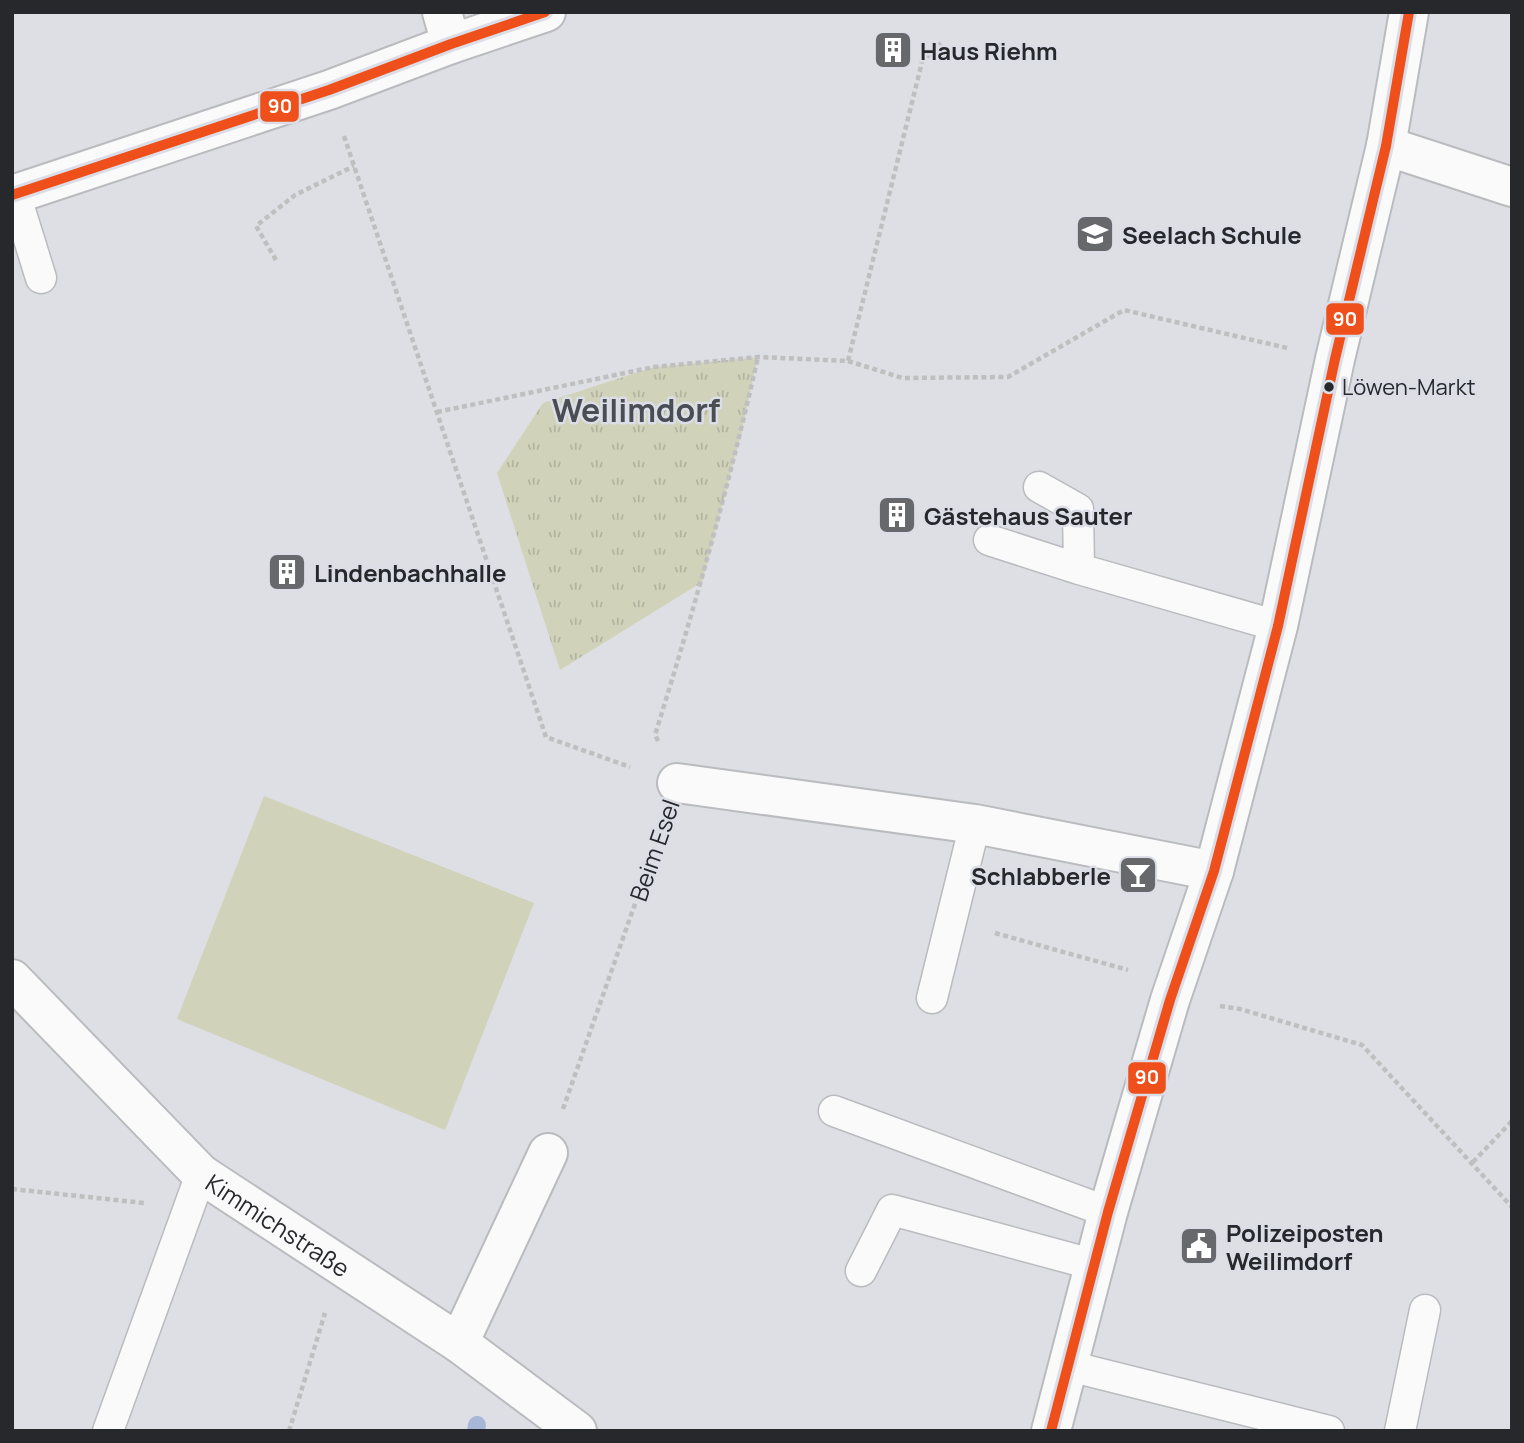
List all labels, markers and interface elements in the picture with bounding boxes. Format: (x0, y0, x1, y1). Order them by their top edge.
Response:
building icon: Haus Riehm (872, 29, 914, 71)
place label: Haus Riehm (920, 34, 1058, 67)
line badge: 90 (259, 90, 300, 123)
text: 90 (268, 93, 292, 119)
school or university icon: Seelach Schule (1074, 213, 1116, 255)
place label: Seelach Schule (1122, 218, 1302, 251)
line badge: 90 (1325, 302, 1365, 336)
text: 90 (1333, 306, 1357, 332)
place label: Löwen-Markt (1342, 372, 1476, 402)
marker: Löwen-Markt (1322, 380, 1336, 394)
district label: Weilimdorf (552, 388, 720, 432)
building icon: Gästehaus Sauter (876, 494, 918, 536)
place label: Gästehaus Sauter (924, 499, 1133, 532)
building icon: Lindenbachhalle (266, 551, 308, 593)
place label: Lindenbachhalle (314, 556, 506, 589)
street label: Beim Esel (621, 795, 687, 905)
bar icon: Schlabberle (1117, 854, 1159, 896)
place label: Schlabberle (971, 859, 1111, 892)
line badge: 90 (1127, 1061, 1167, 1095)
text: 90 (1135, 1064, 1159, 1090)
street label: Kimmichstraße (200, 1165, 357, 1284)
place label: Polizeiposten Weilimdorf (1226, 1216, 1384, 1277)
public building icon: Polizeiposten Weilimdorf (1178, 1225, 1220, 1267)

